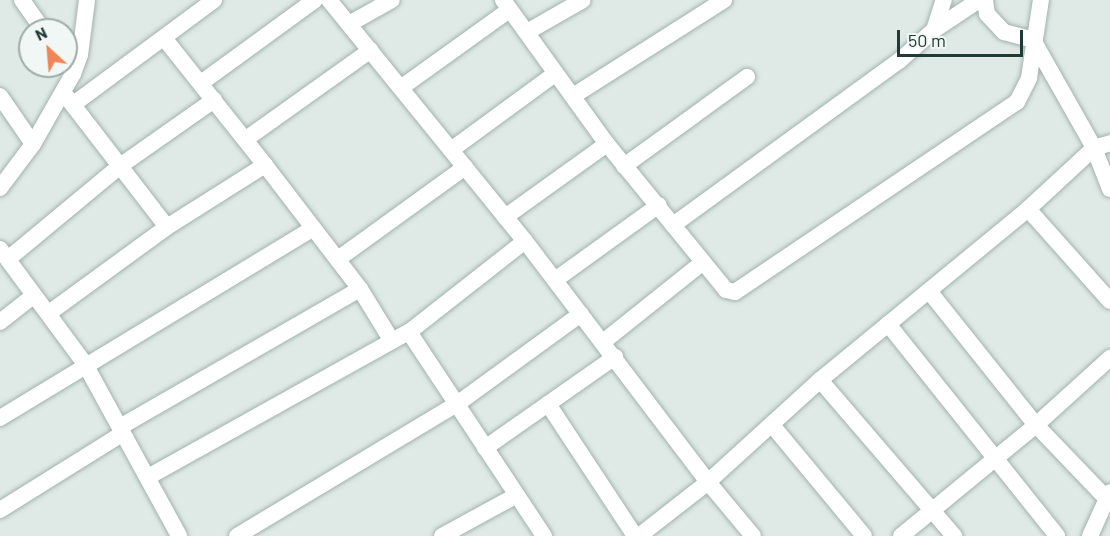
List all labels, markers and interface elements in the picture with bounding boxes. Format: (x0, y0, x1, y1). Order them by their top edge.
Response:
north arrow (18, 18, 78, 78)
scale bar (900, 18, 1026, 56)
text: N (32, 22, 50, 44)
text: 50 m (908, 29, 946, 51)

